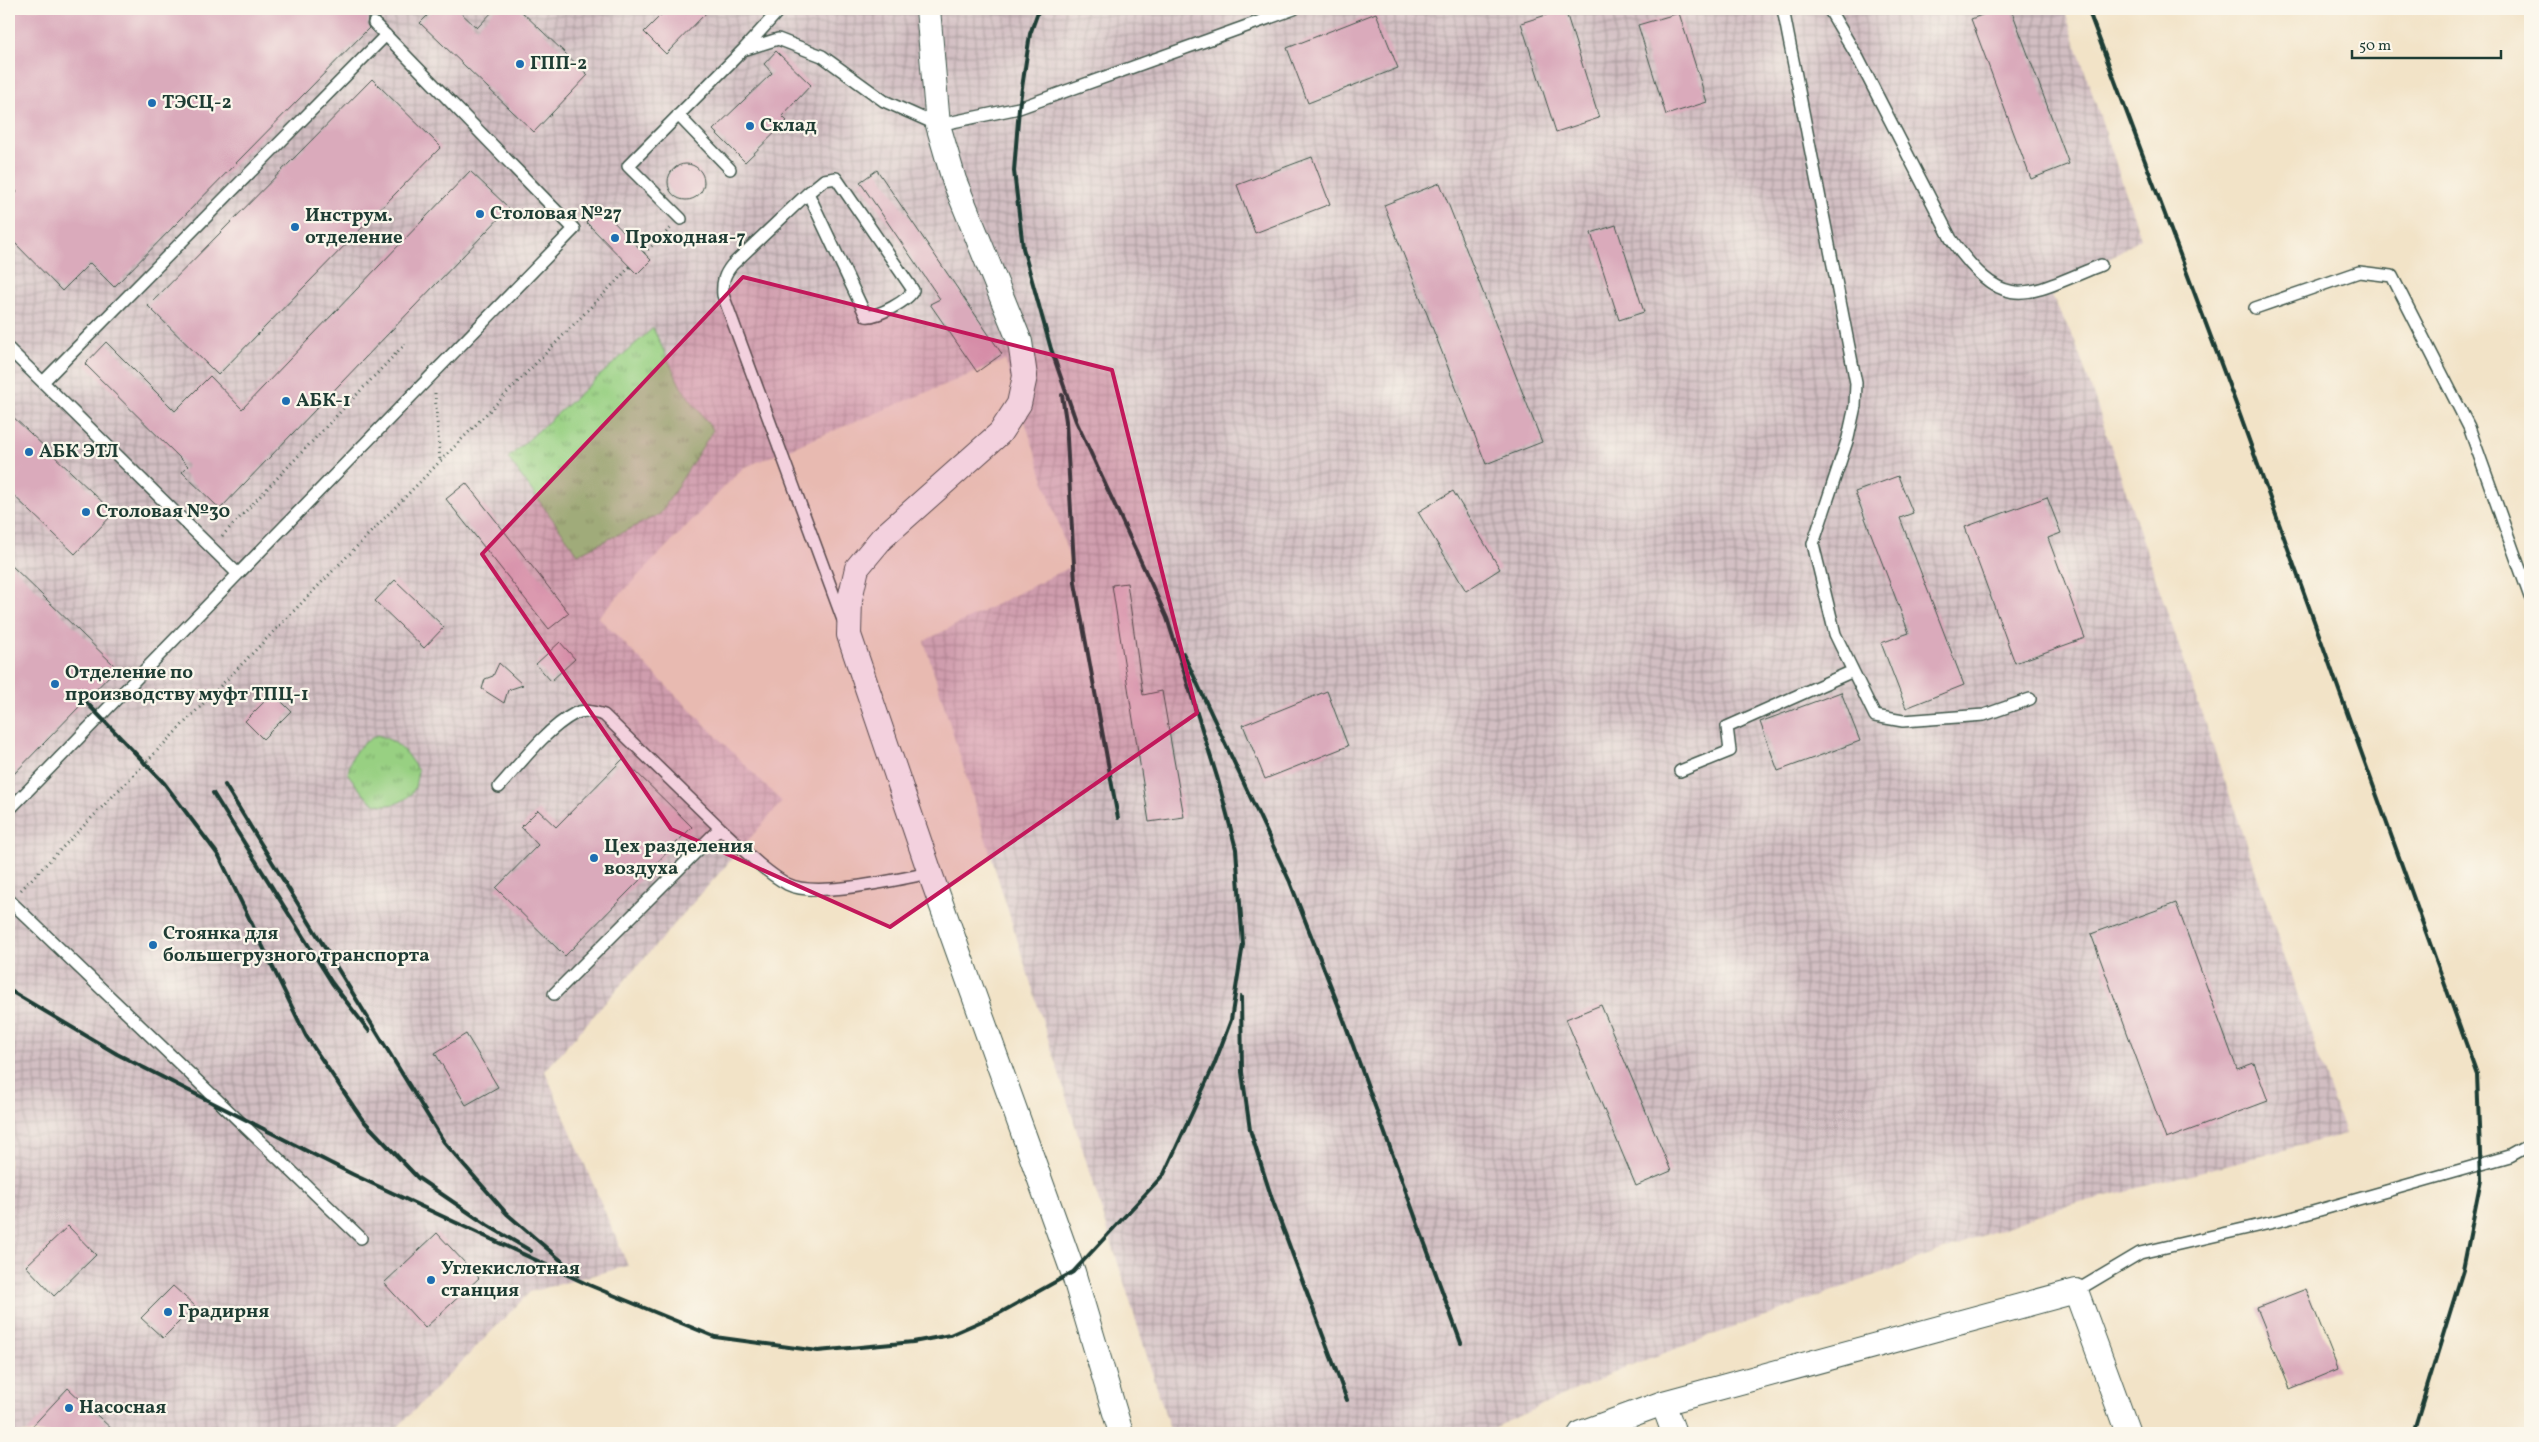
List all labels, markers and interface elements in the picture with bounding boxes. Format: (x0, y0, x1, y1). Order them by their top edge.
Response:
scale bar (2352, 28, 2500, 60)
text: 50 m (2359, 36, 2391, 57)
place label: ГПП-2 (530, 51, 587, 77)
marker: ГПП-2 (514, 58, 526, 70)
place label: ТЭСЦ-2 (162, 90, 232, 116)
marker: ТЭСЦ-2 (146, 97, 158, 109)
place label: Склад (760, 113, 817, 139)
marker: Склад (744, 120, 756, 132)
place label: Столовая №27 (490, 201, 622, 227)
place label: Инструм. отделение (305, 203, 403, 251)
marker: Столовая №27 (474, 208, 486, 220)
marker: Инструм. отделение (289, 221, 301, 233)
place label: Проходная-7 (625, 225, 746, 251)
marker: Проходная-7 (609, 232, 621, 244)
place label: АБК-1 (296, 388, 351, 414)
marker: АБК-1 (280, 395, 292, 407)
place label: АБК ЭТЛ (39, 439, 119, 465)
marker: АБК ЭТЛ (23, 446, 35, 458)
place label: Столовая №30 (96, 499, 230, 525)
marker: Столовая №30 (80, 506, 92, 518)
place label: Отделение по производству муфт ТПЦ-1 (65, 660, 309, 708)
marker: Отделение по производству муфт ТПЦ-1 (49, 678, 61, 690)
place label: Цех разделения воздуха (604, 834, 753, 882)
marker: Цех разделения воздуха (588, 852, 600, 864)
place label: Стоянка для большегрузного транспорта (163, 921, 430, 969)
marker: Стоянка для большегрузного транспорта (147, 939, 159, 951)
place label: Углекислотная станция (441, 1256, 580, 1304)
marker: Углекислотная станция (425, 1274, 437, 1286)
place label: Градирня (178, 1299, 269, 1325)
marker: Градирня (162, 1306, 174, 1318)
place label: Насосная (79, 1395, 166, 1421)
marker: Насосная (63, 1402, 75, 1414)

